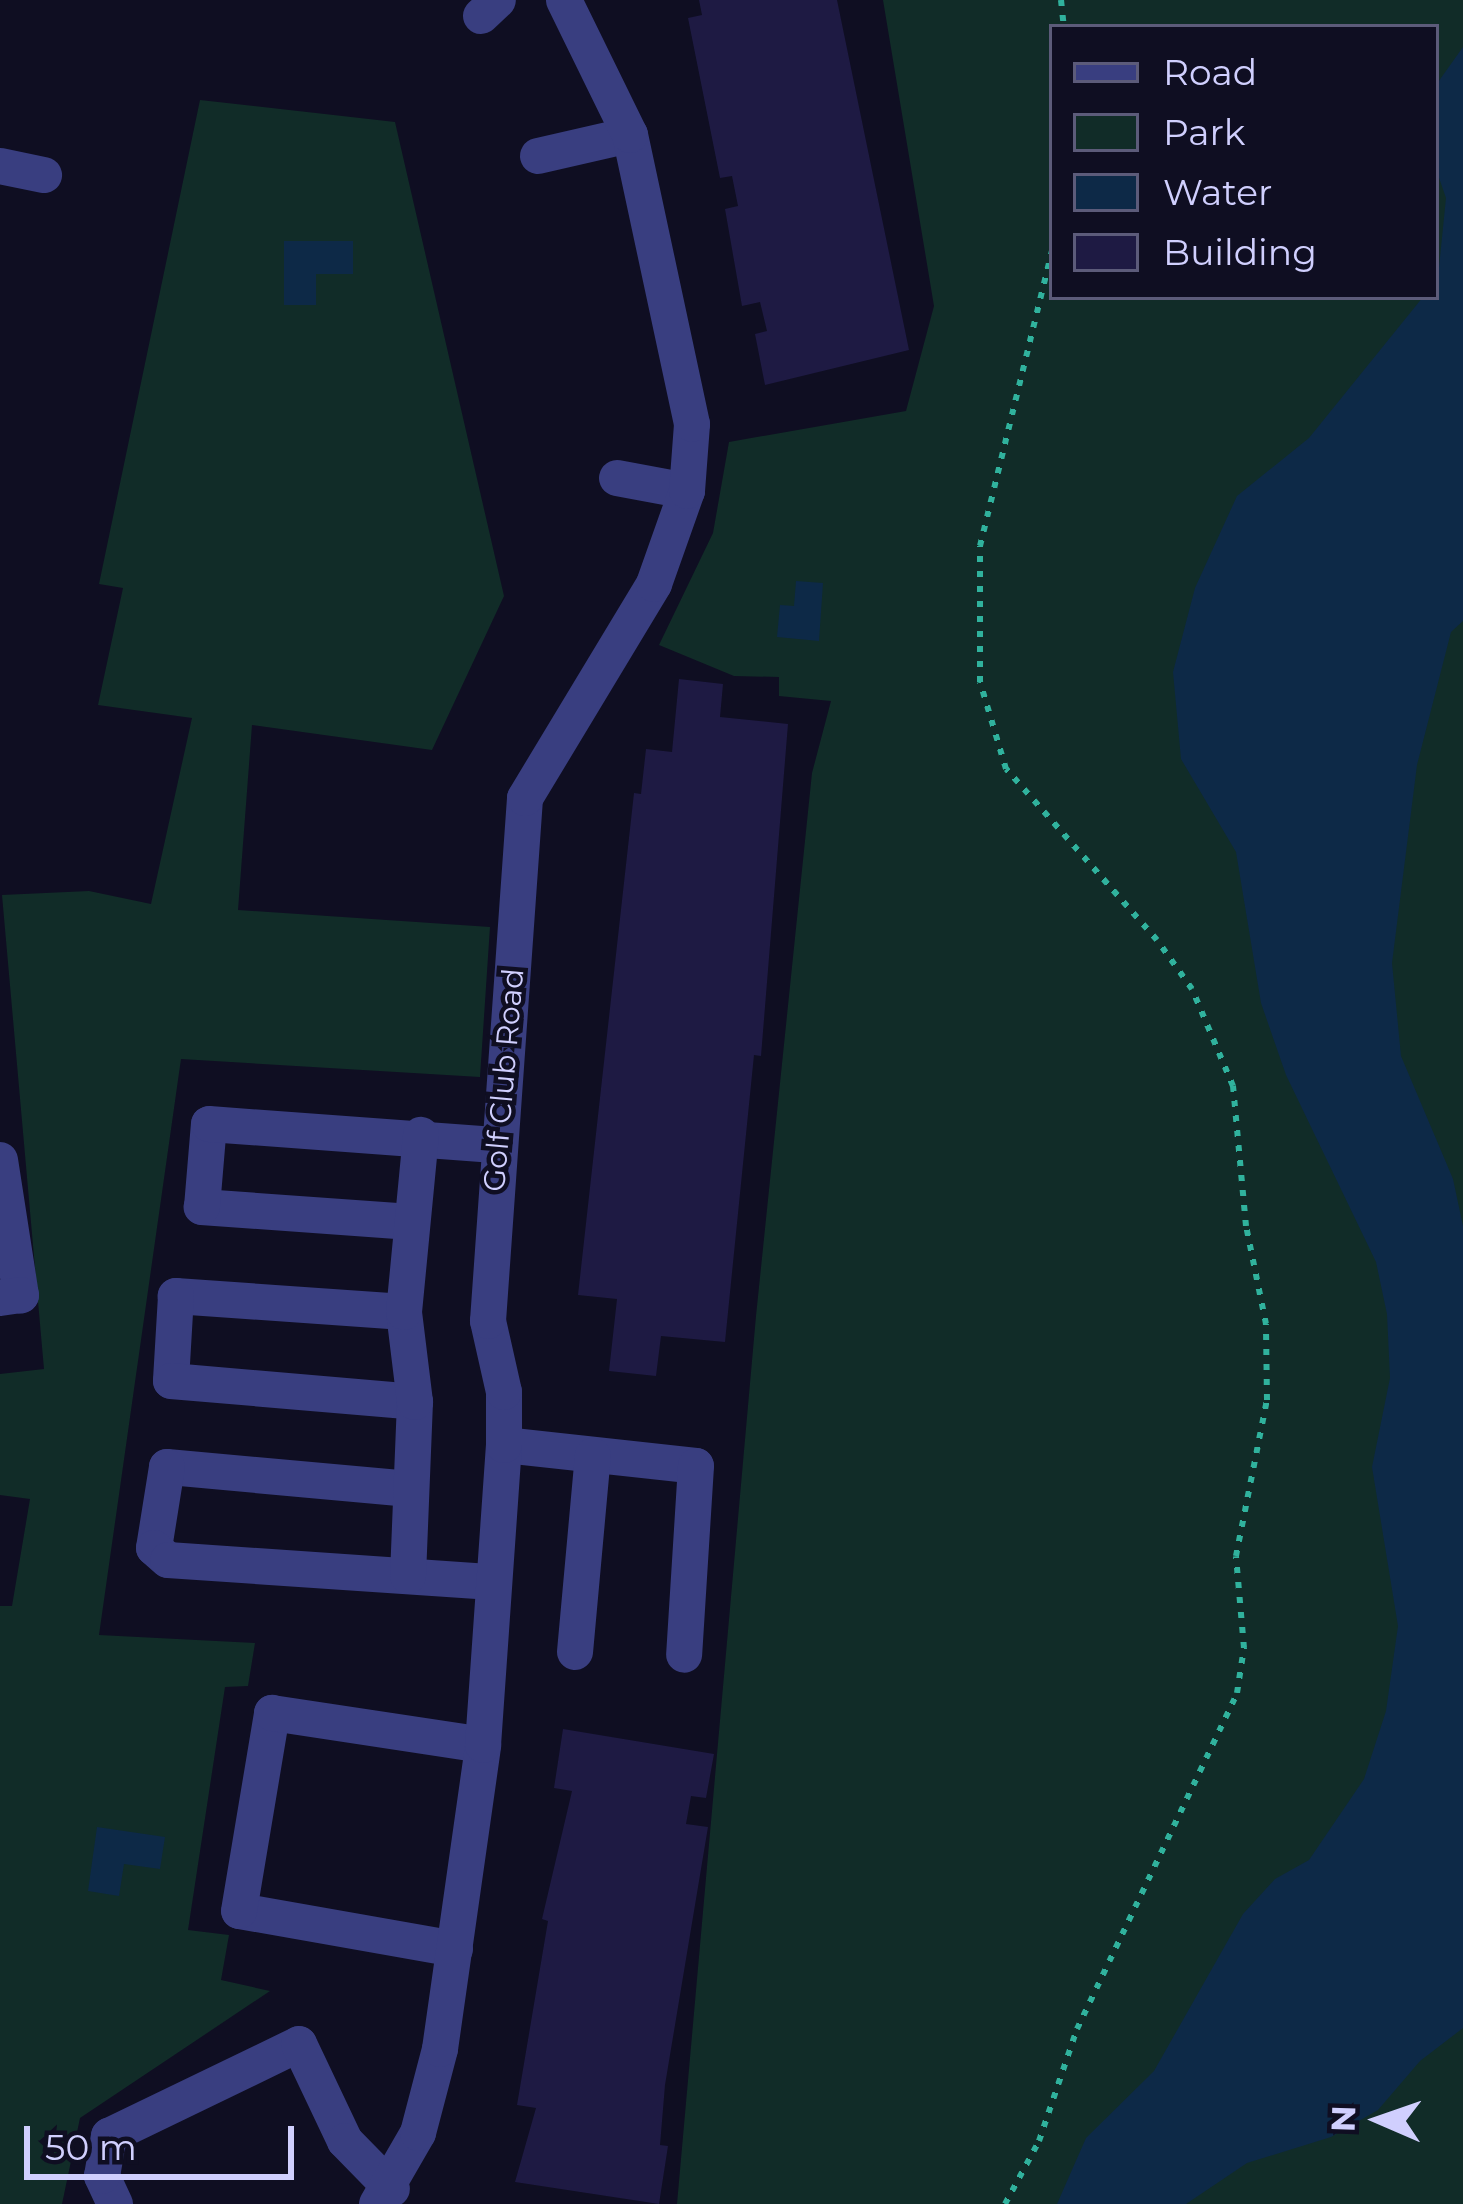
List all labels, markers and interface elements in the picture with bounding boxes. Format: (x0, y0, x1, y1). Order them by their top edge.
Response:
legend (1049, 24, 1439, 300)
text: Road (1163, 50, 1257, 94)
text: Park (1163, 110, 1245, 154)
text: Water (1163, 170, 1272, 214)
text: Building (1163, 230, 1317, 274)
street label: Golf Club Road (476, 967, 532, 1193)
north arrow (1319, 2060, 1439, 2180)
scale bar (30, 2102, 300, 2176)
text: N (1323, 2105, 1363, 2133)
text: 50 m (45, 2125, 137, 2169)

